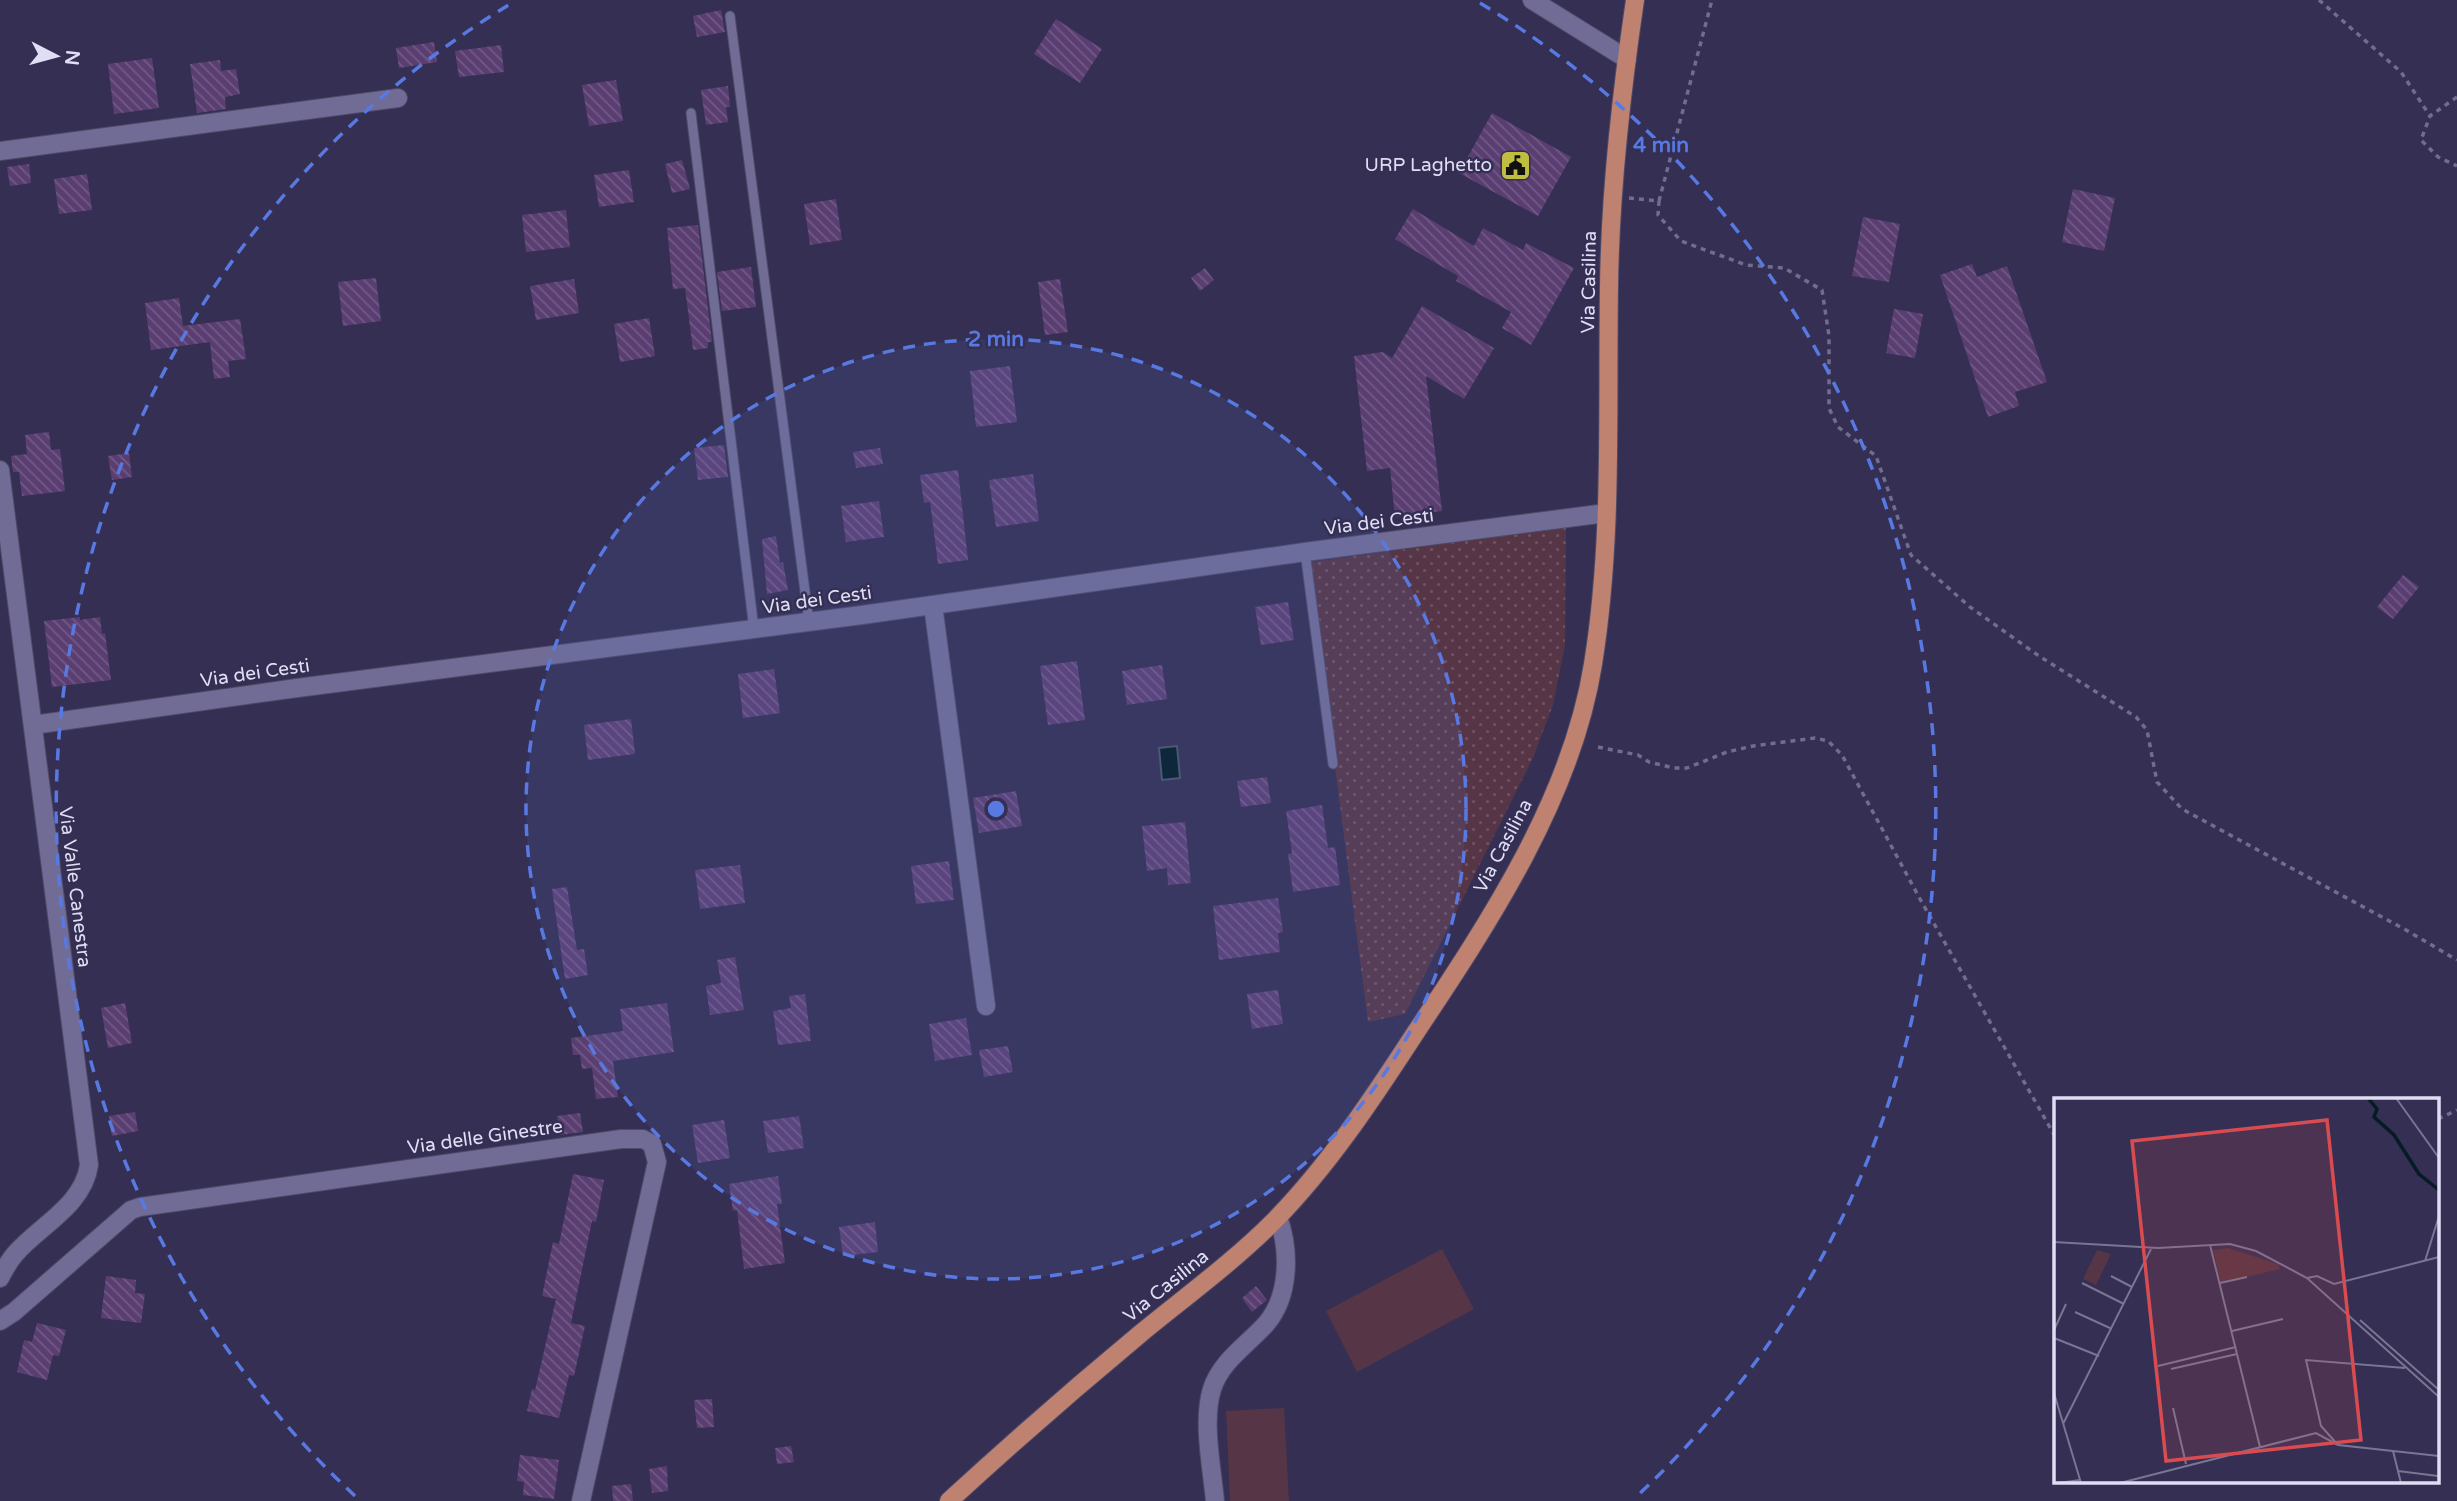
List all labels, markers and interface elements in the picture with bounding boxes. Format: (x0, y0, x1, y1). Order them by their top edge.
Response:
north arrow (21, 21, 91, 91)
text: N (60, 49, 84, 66)
text: 4 min (1633, 133, 1689, 158)
public building icon: URP Laghetto (1498, 148, 1532, 182)
place label: URP Laghetto (1364, 154, 1492, 176)
street label: Via Casilina (1577, 230, 1601, 334)
text: 2 min (968, 327, 1024, 352)
street label: Via dei Cesti (1323, 504, 1435, 540)
street label: Via dei Cesti (761, 581, 873, 619)
street label: Via dei Cesti (199, 654, 311, 692)
street label: Via Casilina (1469, 795, 1537, 897)
centre of rings (984, 797, 1008, 821)
street label: Via Valle Canestra (54, 805, 96, 969)
inset map (2054, 1098, 2440, 1484)
street label: Via delle Ginestre (406, 1115, 564, 1159)
street label: Via Casilina (1119, 1245, 1213, 1327)

